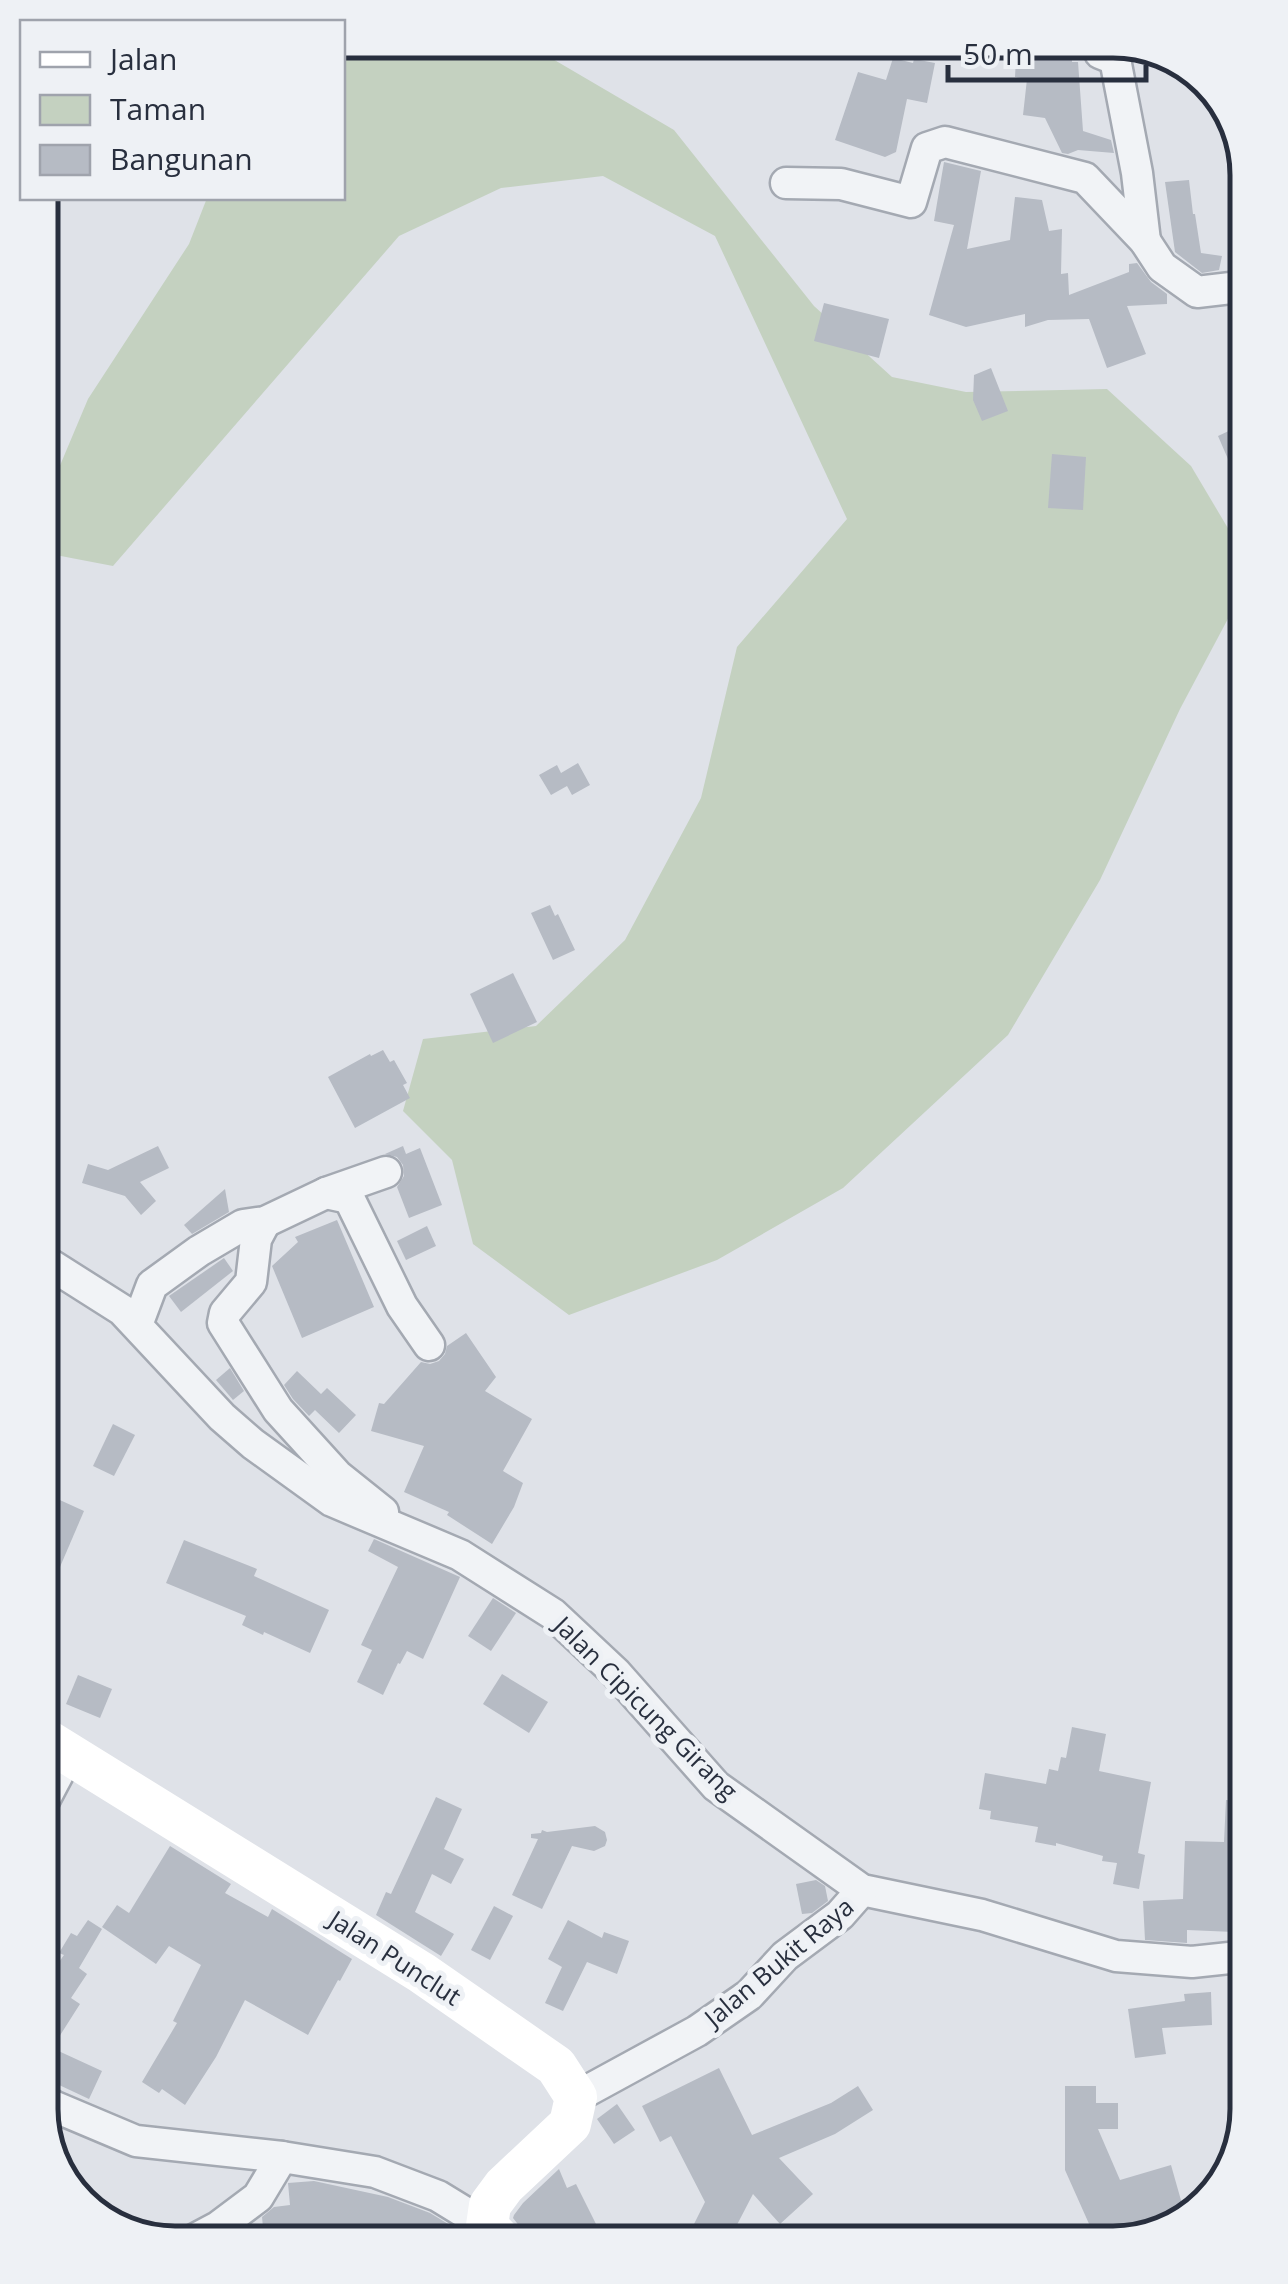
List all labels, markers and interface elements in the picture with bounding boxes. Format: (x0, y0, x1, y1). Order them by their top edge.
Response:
legend (20, 20, 345, 200)
scale bar (948, 20, 1146, 82)
text: 50 m (963, 33, 1033, 74)
text: Jalan (107, 38, 177, 79)
text: Taman (110, 88, 206, 129)
text: Bangunan (110, 138, 253, 179)
street label: Jalan Cipicung Girang (546, 1607, 746, 1807)
street label: Jalan Bukit Raya (695, 1889, 860, 2035)
street label: Jalan Punclut (321, 1901, 468, 2013)

